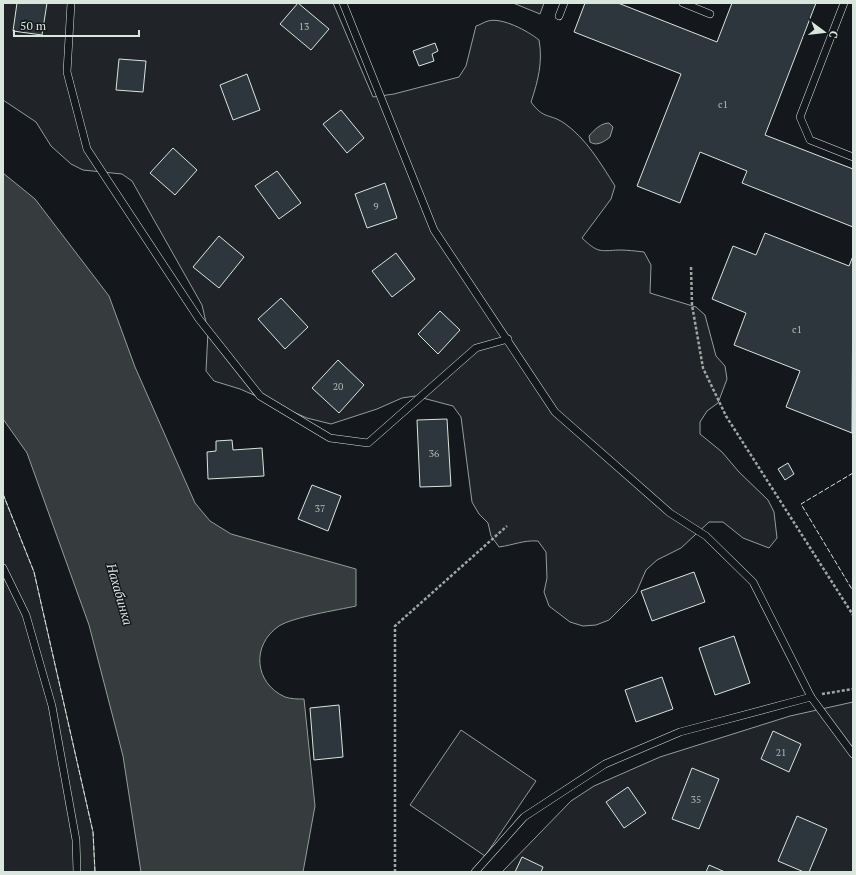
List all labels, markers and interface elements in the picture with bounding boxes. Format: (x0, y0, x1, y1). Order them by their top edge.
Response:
scale bar (14, 12, 139, 38)
north arrow (804, 12, 844, 52)
text: 50 m (20, 18, 47, 33)
house number: 13 (299, 20, 309, 33)
text: С (826, 29, 841, 40)
house number: с1 (718, 98, 728, 111)
house number: 9 (373, 200, 379, 213)
house number: с1 (792, 323, 802, 336)
house number: 20 (333, 380, 343, 393)
house number: 36 (429, 447, 440, 460)
house number: 37 (315, 502, 325, 515)
water label: Нахабинка (102, 560, 137, 627)
house number: 21 (776, 746, 786, 759)
house number: 35 (691, 793, 701, 806)

